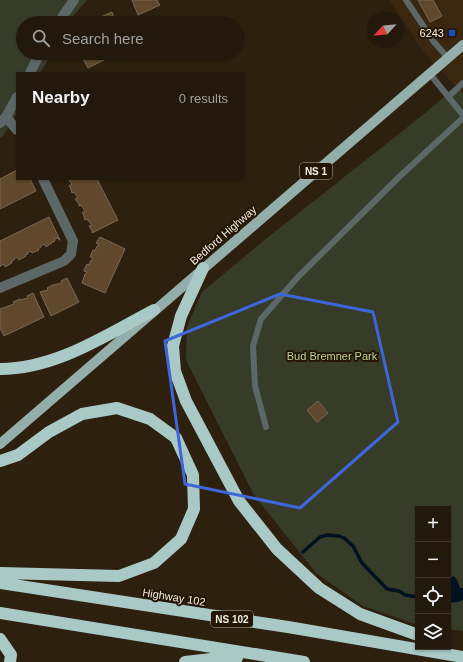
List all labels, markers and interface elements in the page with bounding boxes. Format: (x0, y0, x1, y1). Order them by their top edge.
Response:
north arrow (367, 12, 403, 48)
search box (16, 16, 244, 60)
icon: search (30, 27, 52, 49)
place label: 6243 (420, 27, 444, 39)
marker: 6243 (447, 28, 457, 38)
text: Search here (62, 30, 144, 47)
text: Nearby (32, 88, 90, 107)
text: 0 results (179, 91, 228, 106)
road number: NS 1 (300, 163, 332, 179)
street label: Bedford Highway (187, 203, 259, 267)
park label: Bud Bremner Park (287, 350, 378, 362)
map controls (415, 506, 451, 650)
button: + (415, 506, 451, 542)
button: − (415, 542, 451, 578)
button: locate (415, 578, 451, 614)
street label: Highway 102 (142, 586, 206, 608)
road number: NS 102 (211, 611, 253, 627)
button: layers (415, 614, 451, 650)

